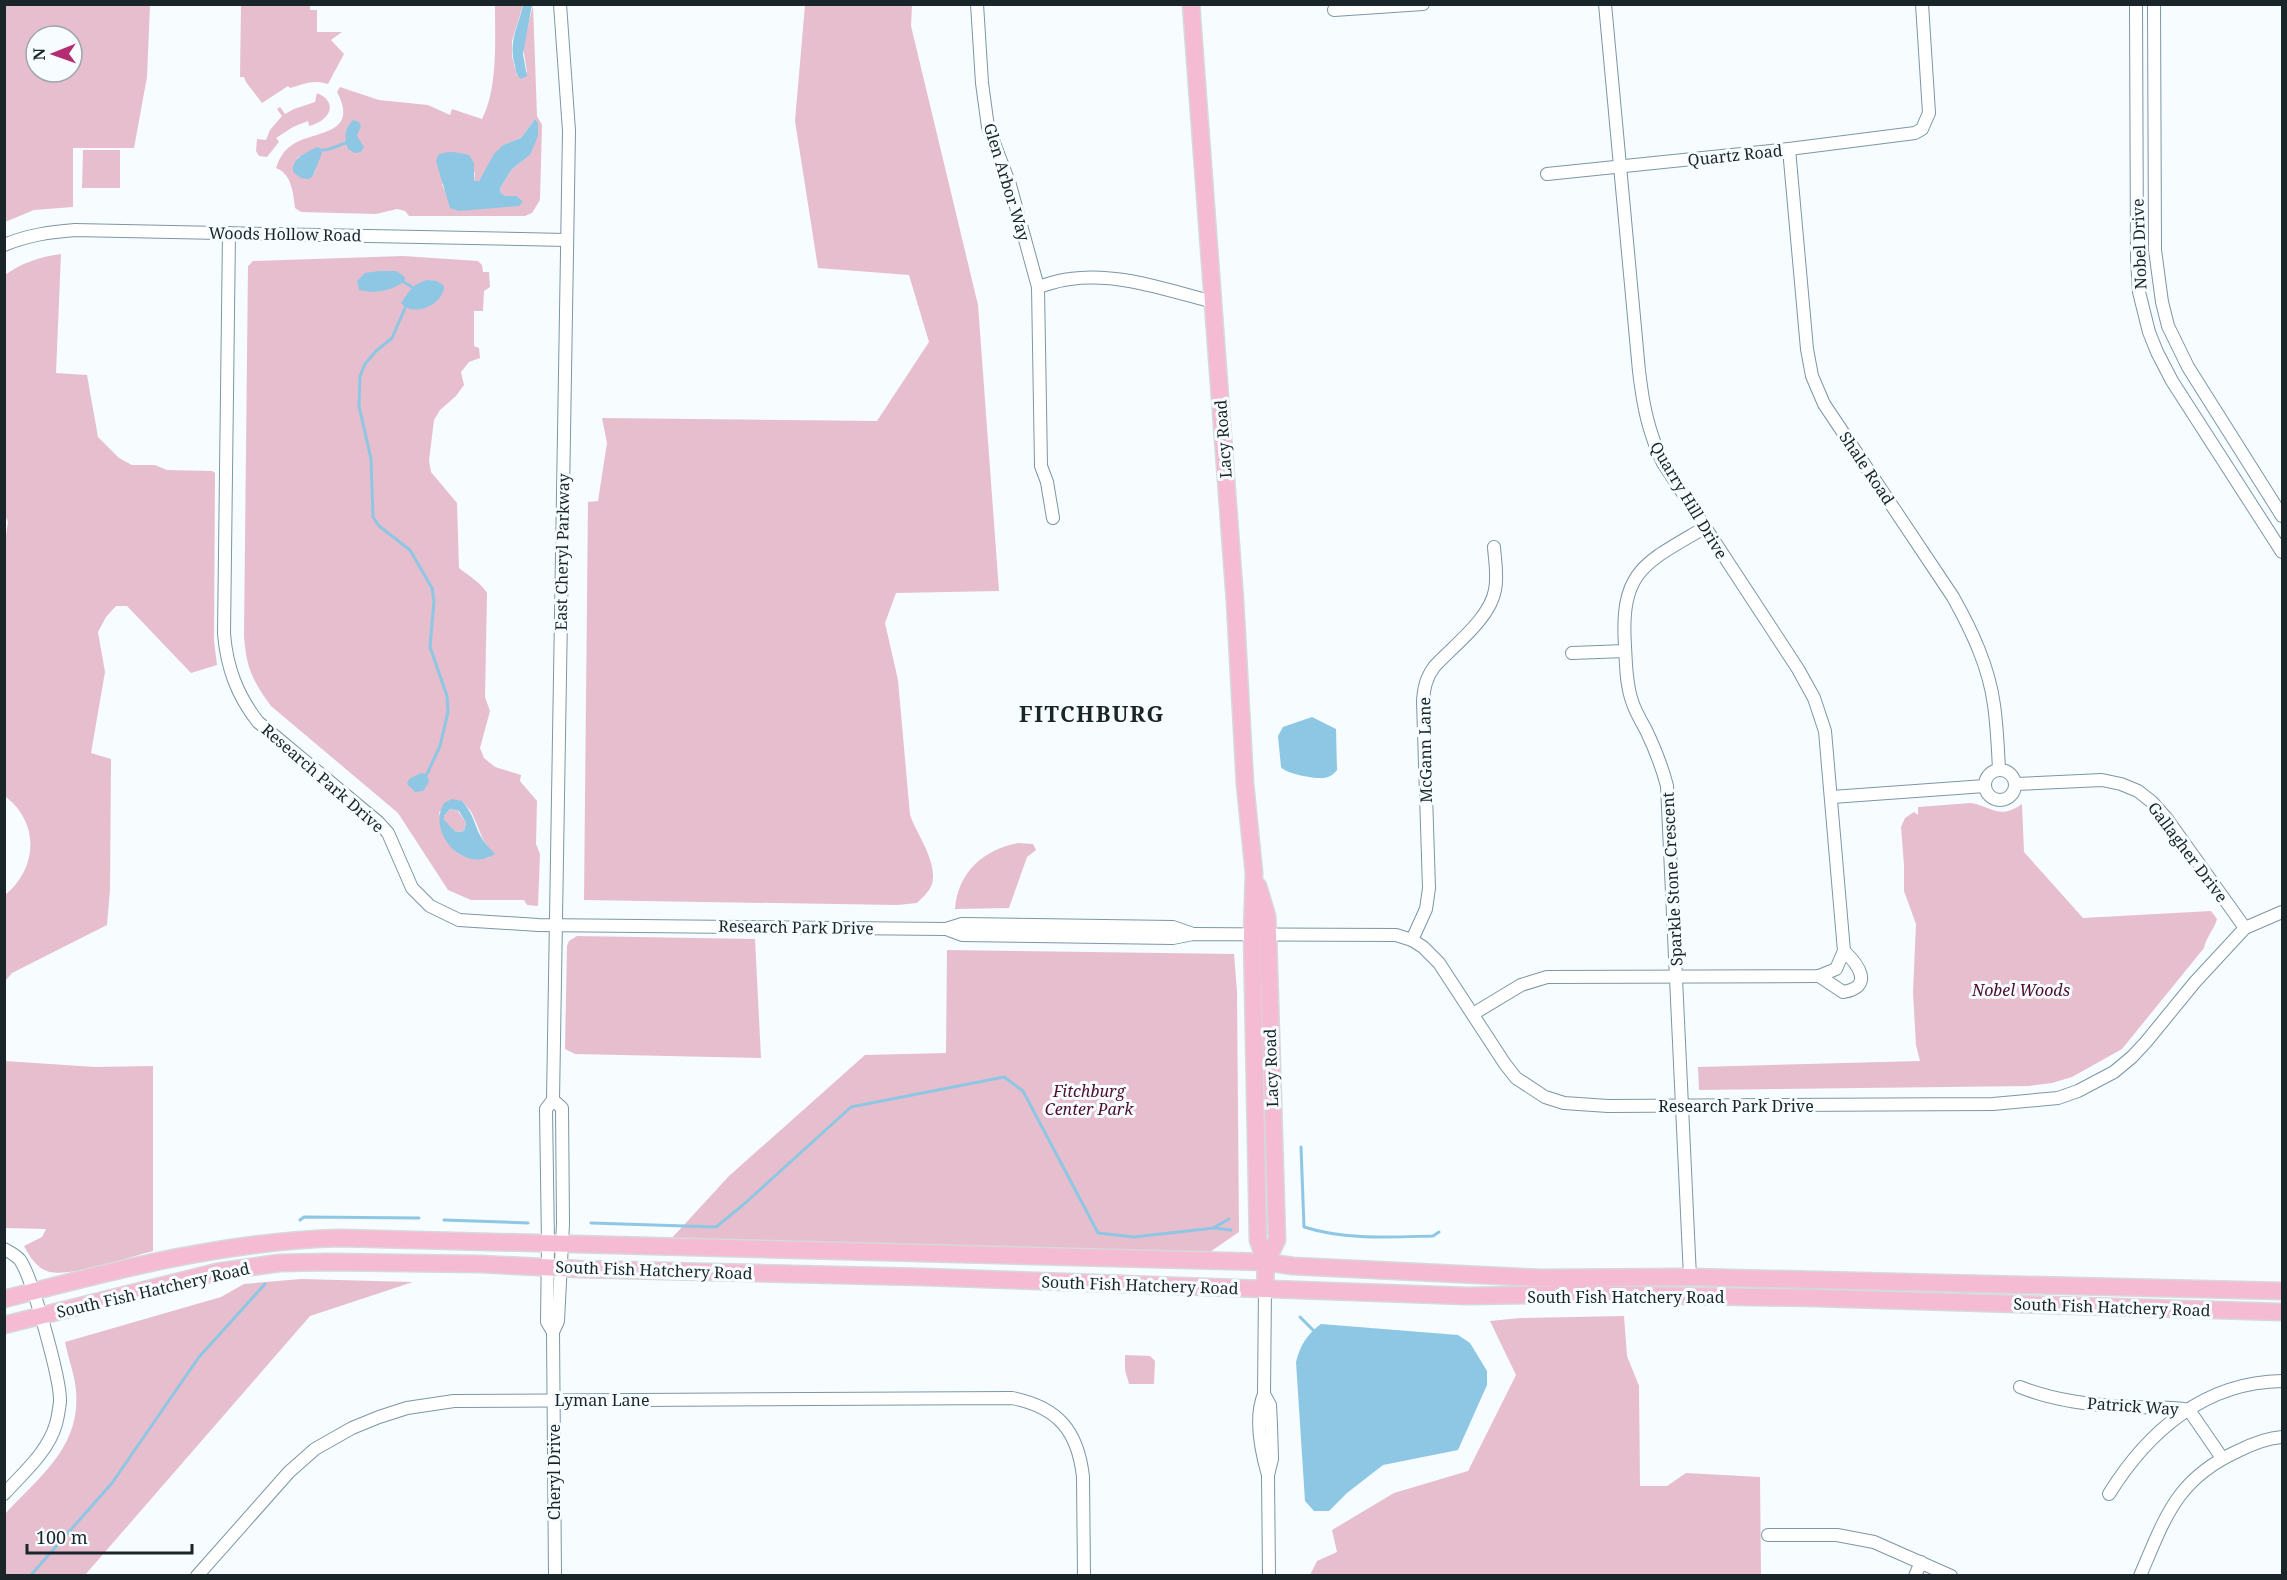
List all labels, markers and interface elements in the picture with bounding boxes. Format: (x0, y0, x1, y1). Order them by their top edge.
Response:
north arrow (24, 24, 84, 84)
text: N (28, 47, 50, 61)
street label: Glen Arbor Way (979, 120, 1036, 245)
street label: Quartz Road (1687, 139, 1784, 171)
street label: Nobel Drive (2126, 198, 2152, 290)
street label: Woods Hollow Road (208, 222, 362, 246)
street label: Lacy Road (1209, 399, 1237, 479)
street label: Shale Road (1834, 427, 1900, 509)
street label: Quarry Hill Drive (1645, 437, 1733, 563)
street label: East Cheryl Parkway (550, 472, 574, 631)
street label: McGann Lane (1413, 697, 1437, 803)
district label: FITCHBURG (1019, 698, 1165, 728)
street label: Research Park Drive (257, 719, 389, 837)
street label: Sparkle Stone Crescent (1656, 791, 1688, 967)
street label: Gallagher Drive (2143, 797, 2233, 907)
street label: Research Park Drive (718, 915, 874, 939)
park label: Nobel Woods (1971, 979, 2070, 1001)
street label: Lacy Road (1259, 1028, 1283, 1108)
park label: Fitchburg Center Park (1045, 1080, 1134, 1120)
street label: Research Park Drive (1658, 1095, 1814, 1117)
street label: South Fish Hatchery Road (555, 1256, 753, 1284)
street label: South Fish Hatchery Road (54, 1257, 252, 1323)
street label: South Fish Hatchery Road (1041, 1271, 1239, 1299)
street label: South Fish Hatchery Road (1527, 1286, 1725, 1308)
street label: South Fish Hatchery Road (2013, 1293, 2211, 1321)
street label: Lyman Lane (555, 1389, 650, 1411)
street label: Patrick Way (2086, 1392, 2180, 1420)
street label: Cheryl Drive (543, 1424, 565, 1520)
scale bar (27, 1517, 192, 1555)
text: 100 m (36, 1525, 88, 1549)

